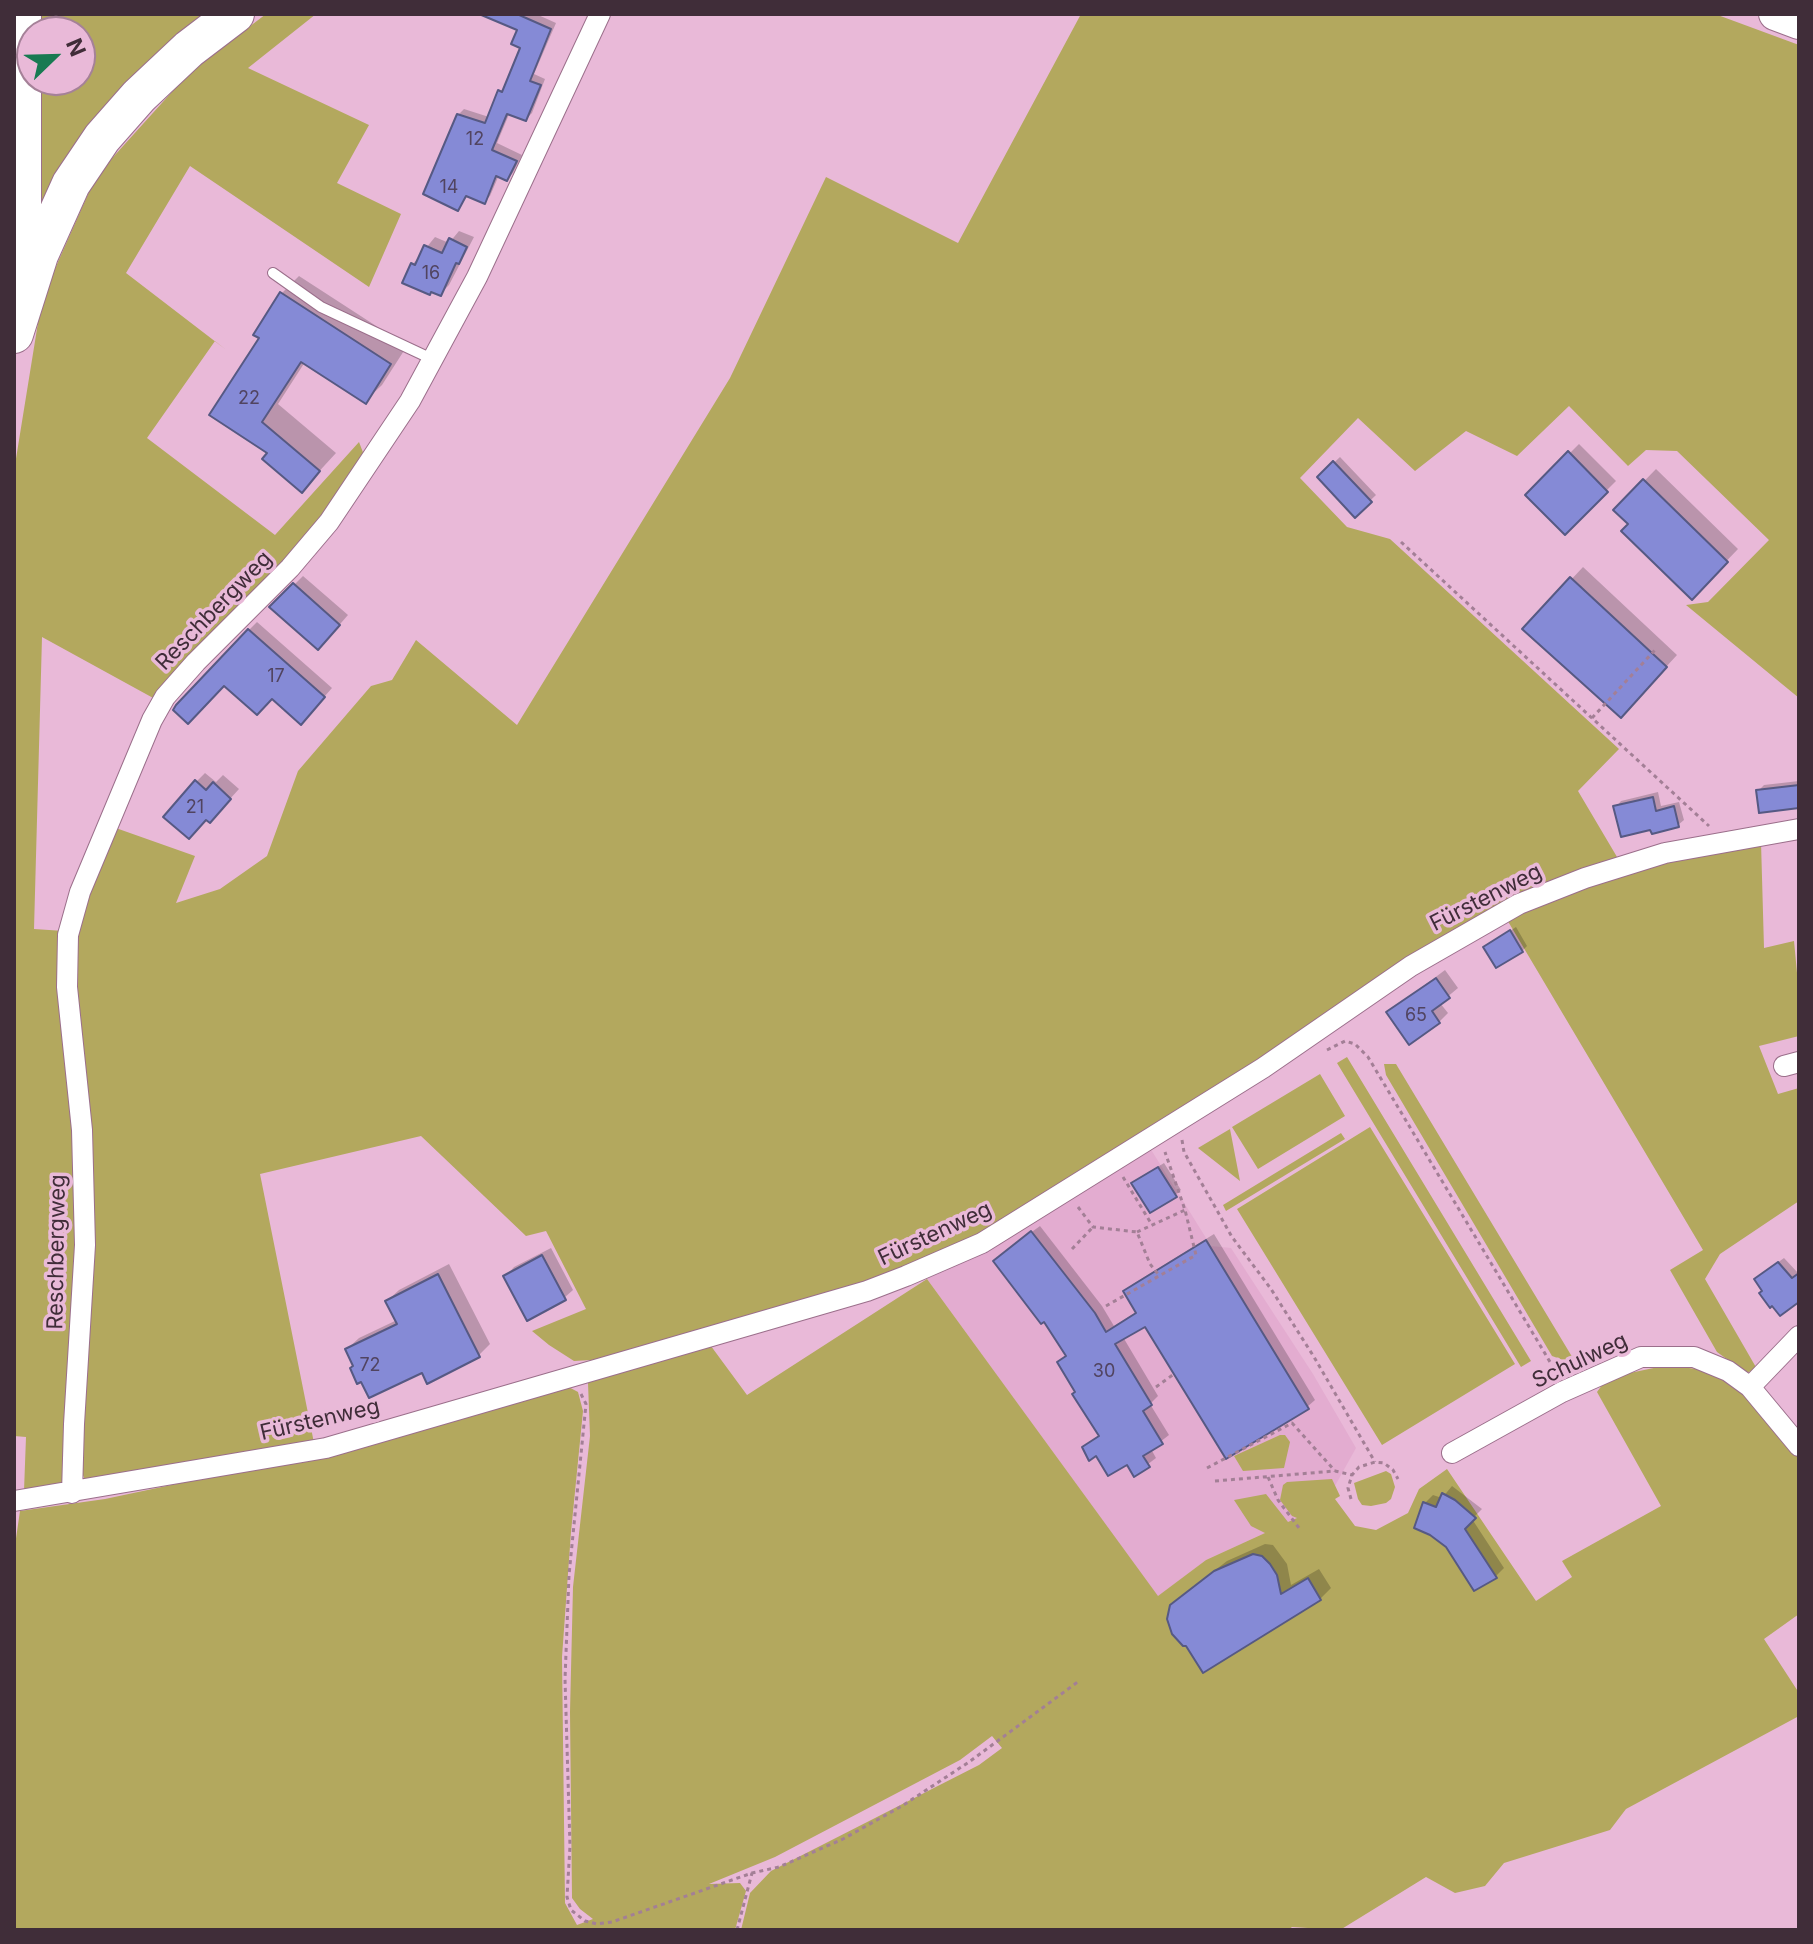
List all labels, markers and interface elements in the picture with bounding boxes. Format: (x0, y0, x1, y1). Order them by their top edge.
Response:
north arrow (16, 16, 96, 96)
text: N (61, 35, 91, 60)
house number: 12 (466, 129, 484, 151)
house number: 14 (440, 177, 458, 199)
house number: 16 (422, 263, 440, 285)
house number: 22 (238, 388, 260, 410)
street label: Reschbergweg (151, 546, 277, 676)
house number: 17 (267, 666, 285, 688)
house number: 21 (186, 797, 204, 819)
street label: Fürstenweg (1426, 859, 1546, 937)
house number: 65 (1405, 1005, 1427, 1027)
street label: Reschbergweg (42, 1174, 72, 1330)
street label: Fürstenweg (874, 1196, 996, 1272)
street label: Schulweg (1528, 1327, 1632, 1395)
house number: 72 (359, 1355, 381, 1377)
house number: 30 (1093, 1361, 1115, 1383)
street label: Fürstenweg (258, 1393, 382, 1447)

